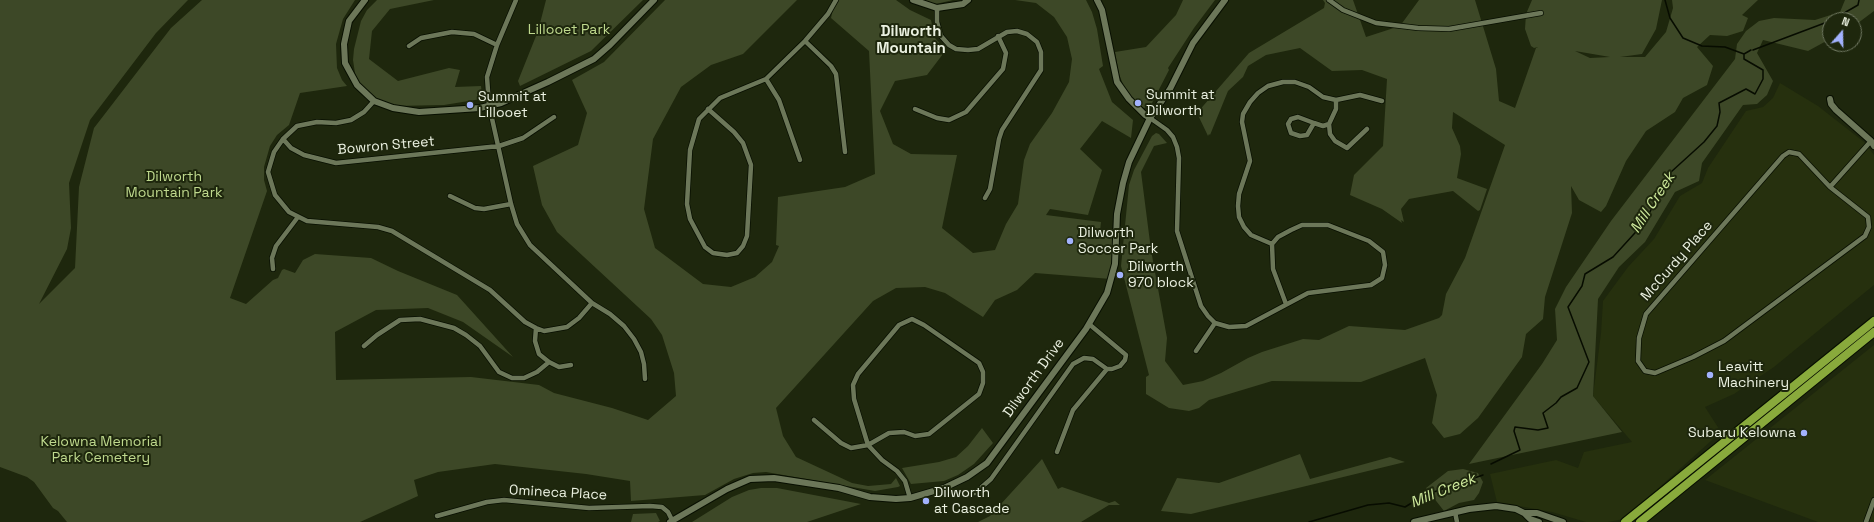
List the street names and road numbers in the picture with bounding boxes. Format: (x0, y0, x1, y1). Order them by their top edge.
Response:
street label: Bowron Street (337, 133, 435, 159)
street label: McCurdy Place (1638, 218, 1716, 304)
street label: Dilworth Drive (1000, 335, 1068, 421)
street label: Omineca Place (509, 482, 607, 504)

